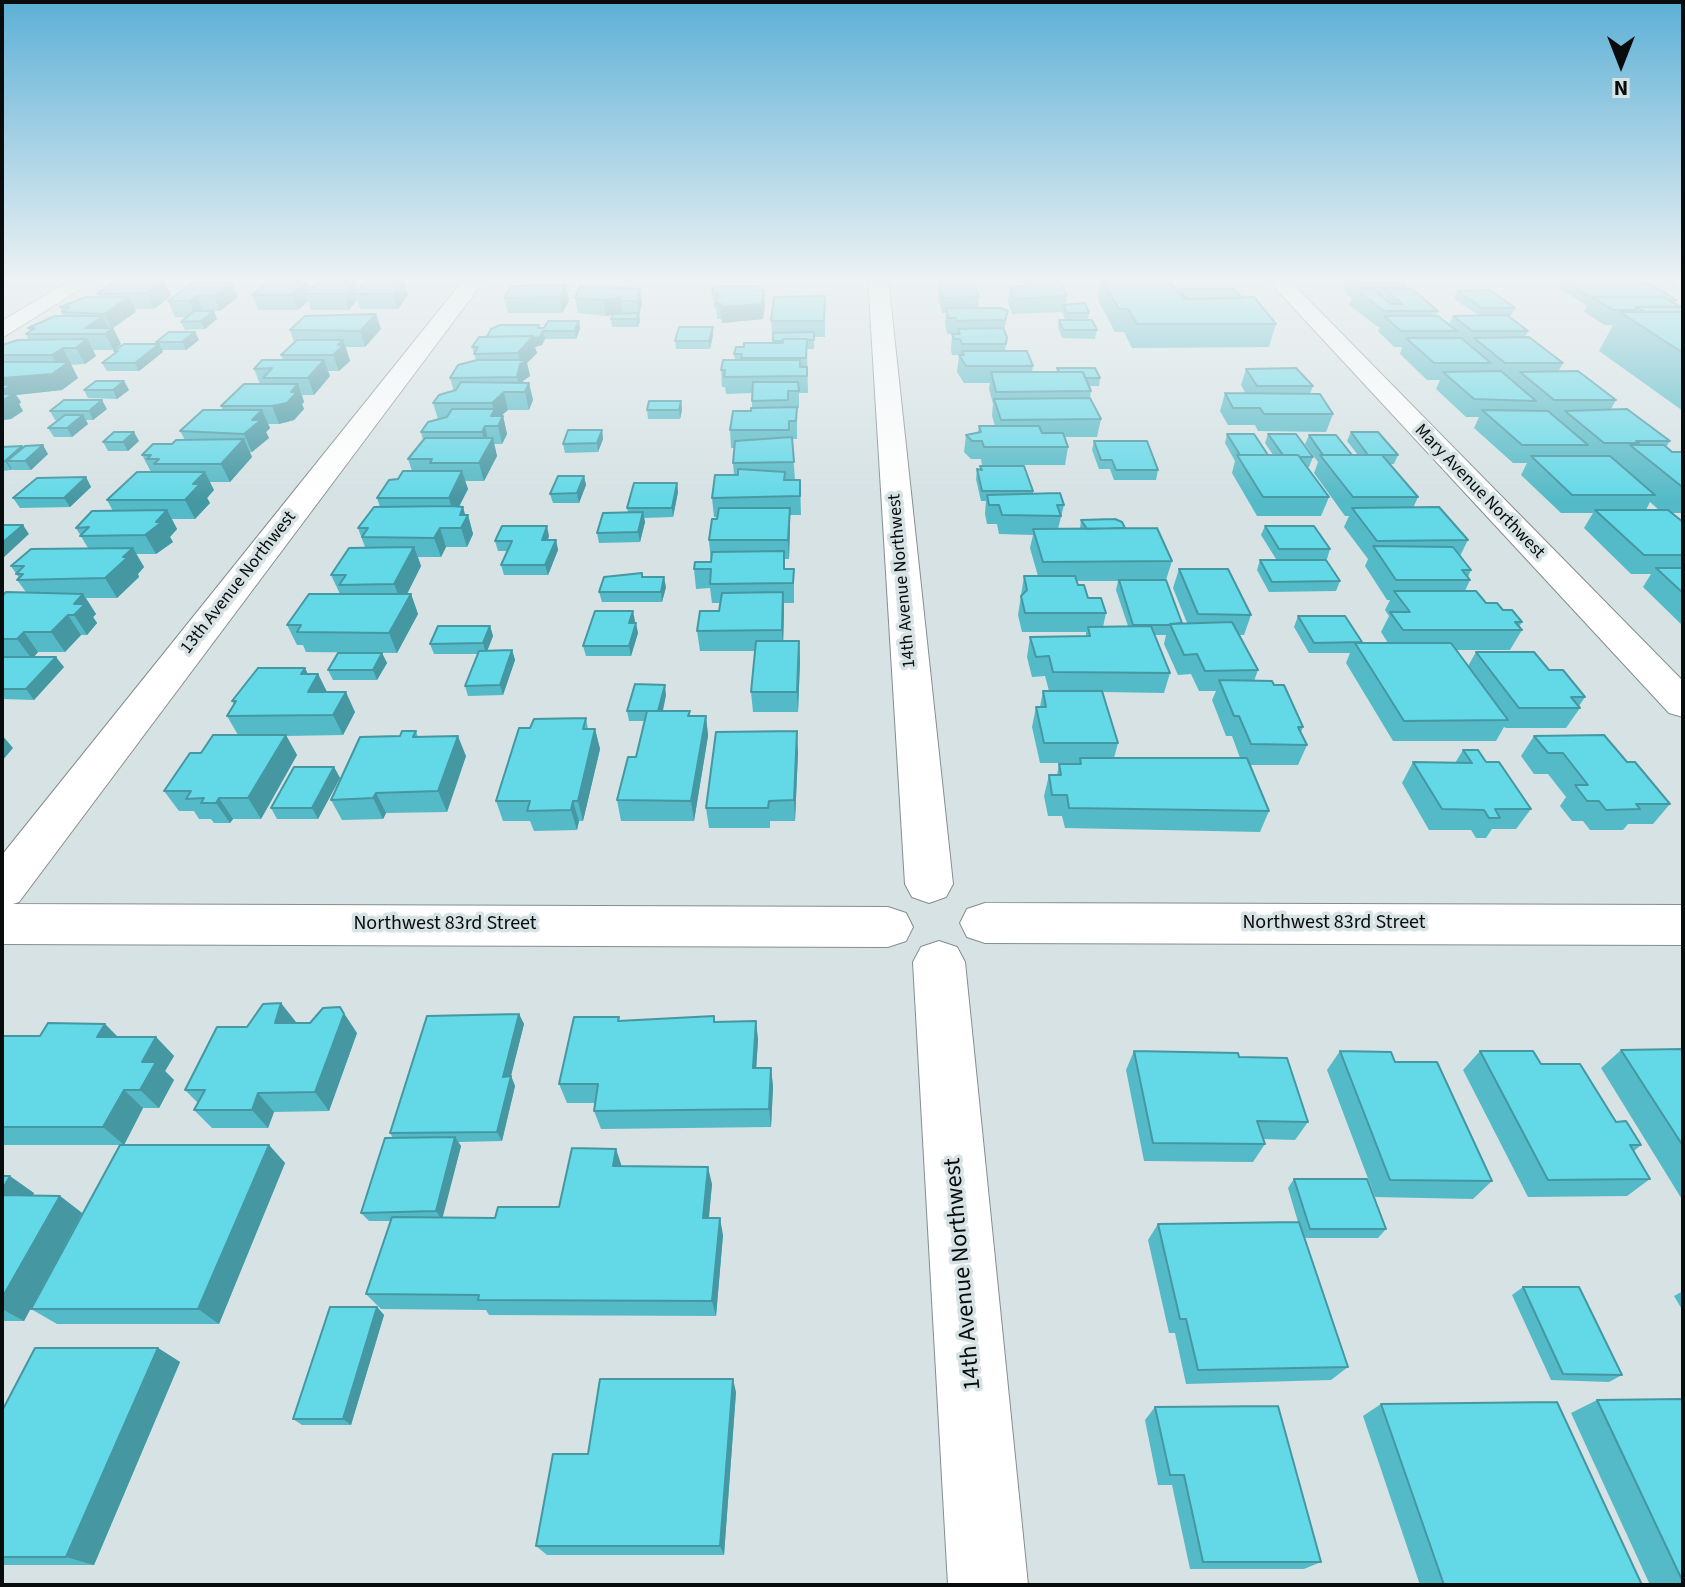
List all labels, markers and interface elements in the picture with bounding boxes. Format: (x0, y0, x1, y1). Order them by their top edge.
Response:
north arrow (1581, 24, 1661, 104)
text: N (1614, 72, 1628, 104)
street label: Mary Avenue Northwest (1409, 420, 1549, 564)
street label: 14th Avenue Northwest (885, 493, 921, 669)
street label: 13th Avenue Northwest (177, 507, 301, 659)
street label: Northwest 83rd Street (1242, 912, 1426, 936)
street label: Northwest 83rd Street (353, 913, 537, 937)
street label: 14th Avenue Northwest (939, 1156, 989, 1392)

